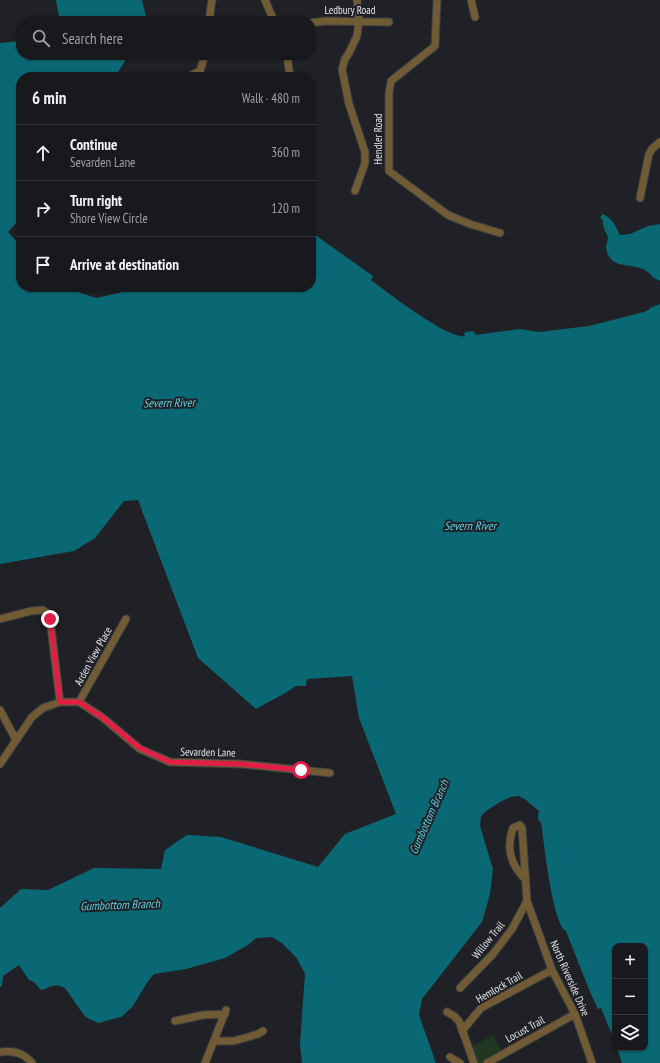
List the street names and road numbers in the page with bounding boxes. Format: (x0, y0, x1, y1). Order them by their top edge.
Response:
street label: Ledbury Road (325, 3, 376, 17)
street label: Hendler Road (371, 113, 385, 165)
street label: Arden View Place (71, 624, 115, 688)
street label: Sevarden Lane (180, 745, 236, 759)
street label: Willow Trail (469, 918, 508, 962)
street label: North Riverside Drive (547, 938, 593, 1018)
street label: Hemlock Trail (473, 968, 525, 1006)
street label: Locust Trail (503, 1012, 547, 1045)

